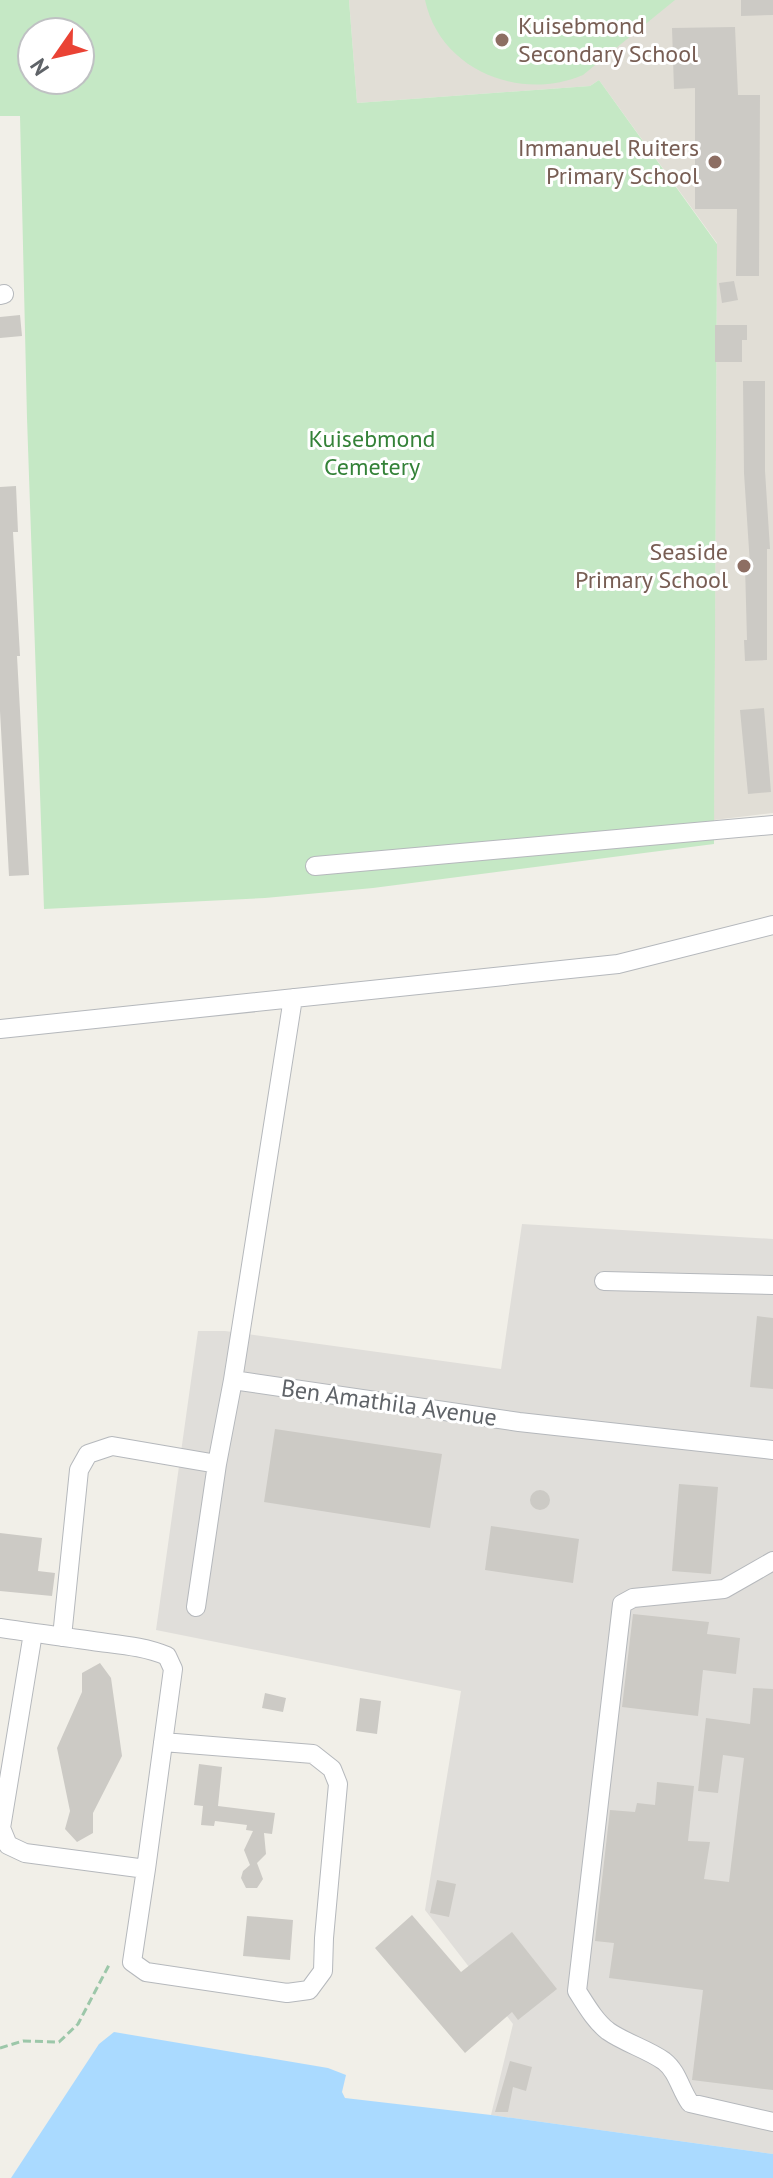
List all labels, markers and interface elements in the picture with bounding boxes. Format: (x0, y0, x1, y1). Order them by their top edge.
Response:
place label: Kuisebmond Secondary School (518, 10, 698, 69)
north arrow (16, 16, 96, 96)
marker: Kuisebmond Secondary School (493, 31, 511, 49)
text: N (24, 53, 55, 81)
place label: Immanuel Ruiters Primary School (518, 132, 699, 191)
marker: Immanuel Ruiters Primary School (706, 153, 724, 171)
park label: Kuisebmond Cemetery (309, 423, 435, 482)
place label: Seaside Primary School (575, 536, 728, 595)
marker: Seaside Primary School (735, 557, 753, 575)
street label: Ben Amathila Avenue (279, 1372, 499, 1433)

